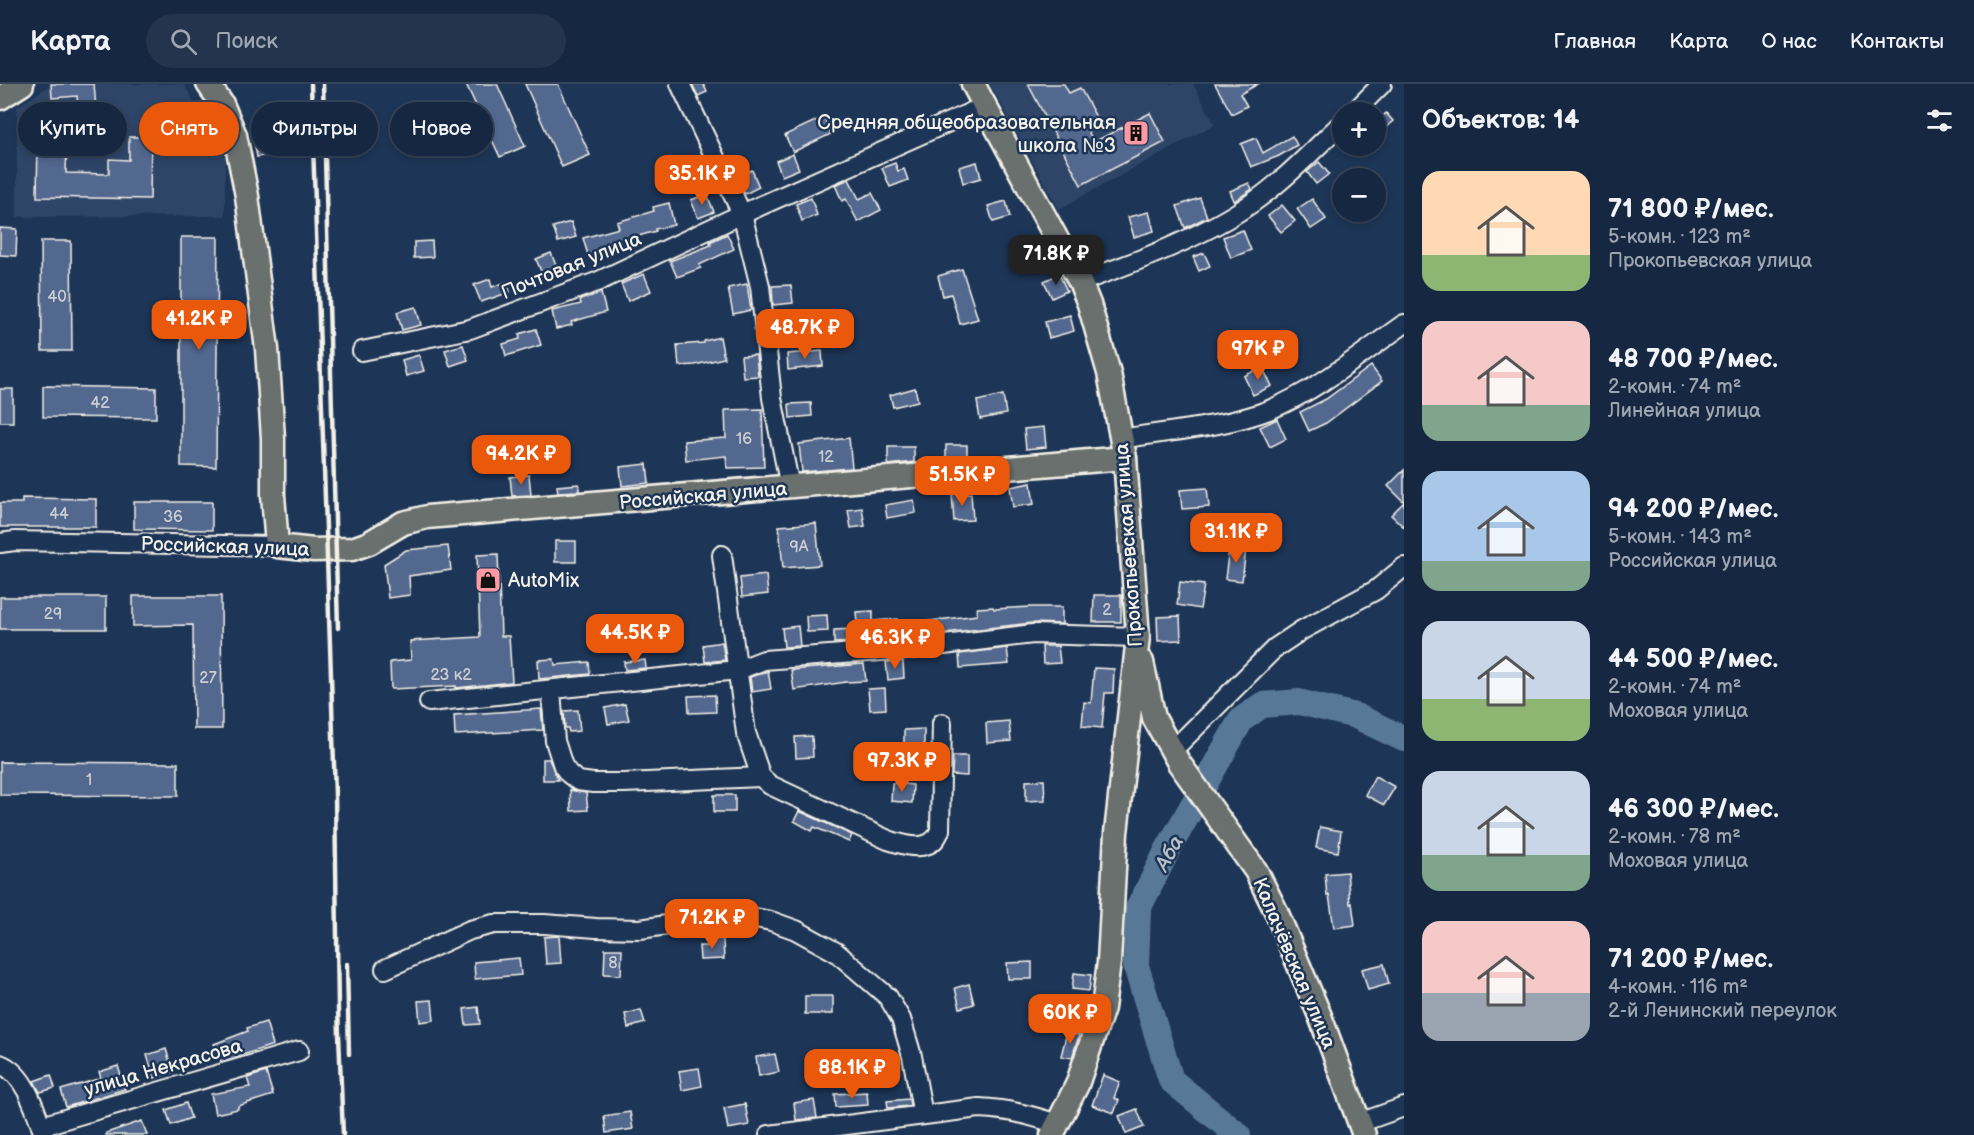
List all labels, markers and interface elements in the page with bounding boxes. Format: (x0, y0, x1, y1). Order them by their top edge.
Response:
search box (146, 14, 566, 68)
text: Карта (30, 25, 110, 58)
icon: search (167, 25, 200, 58)
text: Поиск (215, 28, 278, 55)
text: Главная (1553, 29, 1636, 54)
text: Карта (1669, 29, 1728, 54)
text: О нас (1761, 29, 1817, 54)
text: Контакты (1850, 29, 1944, 54)
chip: Купить (18, 102, 127, 156)
chip: Снять (139, 102, 239, 156)
chip: Фильтры (251, 102, 378, 156)
chip: Новое (390, 102, 493, 156)
map controls (1332, 102, 1386, 222)
button: + (1332, 102, 1386, 156)
icon: filters (1923, 104, 1956, 137)
text: Объектов: 14 (1422, 105, 1579, 136)
place label: Средняя общеобразовательная школа №3 (817, 111, 1116, 158)
building icon: Средняя общеобразовательная школа №3 (1121, 118, 1151, 148)
pin: 35.1K ₽ (647, 155, 757, 206)
text: 35.1K ₽ (669, 162, 735, 186)
button: − (1332, 168, 1386, 222)
text: 71 800 ₽/мес. (1608, 194, 1774, 225)
icon: home (1470, 195, 1542, 267)
text: 5-комн. · 123 m² (1608, 225, 1751, 249)
street label: Почтовая улица (498, 227, 645, 305)
pin: 71.8K ₽ (1001, 235, 1111, 286)
text: 71.8K ₽ (1023, 242, 1089, 266)
text: Прокопьевская улица (1608, 249, 1812, 273)
house number: 40 (47, 288, 67, 307)
pin: 41.2K ₽ (144, 300, 254, 351)
text: 41.2K ₽ (166, 307, 232, 331)
pin: 48.7K ₽ (750, 309, 860, 360)
text: 48.7K ₽ (770, 316, 840, 340)
pin: 97K ₽ (1216, 330, 1300, 381)
text: 97K ₽ (1231, 337, 1285, 361)
text: 48 700 ₽/мес. (1608, 344, 1778, 375)
icon: home (1470, 345, 1542, 417)
text: 2-комн. · 74 m² (1608, 375, 1741, 399)
house number: 42 (90, 394, 110, 413)
text: Линейная улица (1608, 399, 1761, 423)
house number: 16 (736, 430, 752, 449)
pin: 94.2K ₽ (466, 435, 576, 486)
text: 94.2K ₽ (486, 442, 556, 466)
street label: Прокопьевская улица (1110, 442, 1148, 648)
house number: 12 (818, 448, 834, 467)
pin: 51.5K ₽ (907, 456, 1017, 507)
text: 51.5K ₽ (929, 463, 995, 487)
street label: Российская улица (618, 477, 789, 515)
text: 94 200 ₽/мес. (1608, 494, 1778, 525)
icon: home (1470, 495, 1542, 567)
house number: 44 (49, 505, 69, 524)
house number: 36 (163, 508, 183, 527)
pin: 31.1K ₽ (1181, 513, 1291, 564)
text: 31.1K ₽ (1204, 520, 1268, 544)
text: 5-комн. · 143 m² (1608, 525, 1752, 549)
street label: Российская улица (140, 532, 310, 562)
house number: 9А (790, 538, 809, 557)
text: Российская улица (1608, 549, 1777, 573)
shop icon: AutoMix (473, 565, 503, 595)
place label: AutoMix (508, 569, 580, 593)
house number: 2 (1102, 601, 1112, 620)
house number: 29 (44, 605, 62, 624)
pin: 44.5K ₽ (580, 614, 690, 665)
pin: 46.3K ₽ (840, 619, 950, 670)
text: 44.5K ₽ (600, 621, 670, 645)
text: 46.3K ₽ (860, 626, 930, 650)
text: 44 500 ₽/мес. (1608, 644, 1778, 675)
icon: home (1470, 645, 1542, 717)
house number: 23 к2 (430, 666, 472, 685)
house number: 27 (199, 669, 217, 688)
text: 2-комн. · 74 m² (1608, 675, 1741, 699)
text: Моховая улица (1608, 699, 1748, 723)
pin: 97.3K ₽ (847, 742, 957, 793)
text: 97.3K ₽ (867, 749, 937, 773)
house number: 1 (86, 771, 92, 790)
text: 46 300 ₽/мес. (1608, 794, 1779, 825)
icon: home (1470, 795, 1542, 867)
text: 2-комн. · 78 m² (1608, 825, 1741, 849)
water label: Аба (1149, 831, 1189, 877)
text: Моховая улица (1608, 849, 1748, 873)
street label: Калачёвская улица (1247, 874, 1341, 1053)
pin: 71.2K ₽ (657, 899, 767, 950)
text: 71.2K ₽ (679, 906, 745, 930)
text: 71 200 ₽/мес. (1608, 944, 1773, 975)
icon: home (1470, 945, 1542, 1017)
house number: 8 (608, 954, 618, 973)
text: 4-комн. · 116 m² (1608, 975, 1748, 999)
pin: 60K ₽ (1028, 994, 1112, 1045)
text: 2-й Ленинский переулок (1608, 999, 1837, 1023)
text: 60K ₽ (1042, 1001, 1098, 1025)
street label: улица Некрасова (82, 1034, 245, 1102)
pin: 88.1K ₽ (797, 1049, 907, 1100)
text: 88.1K ₽ (818, 1056, 886, 1080)

